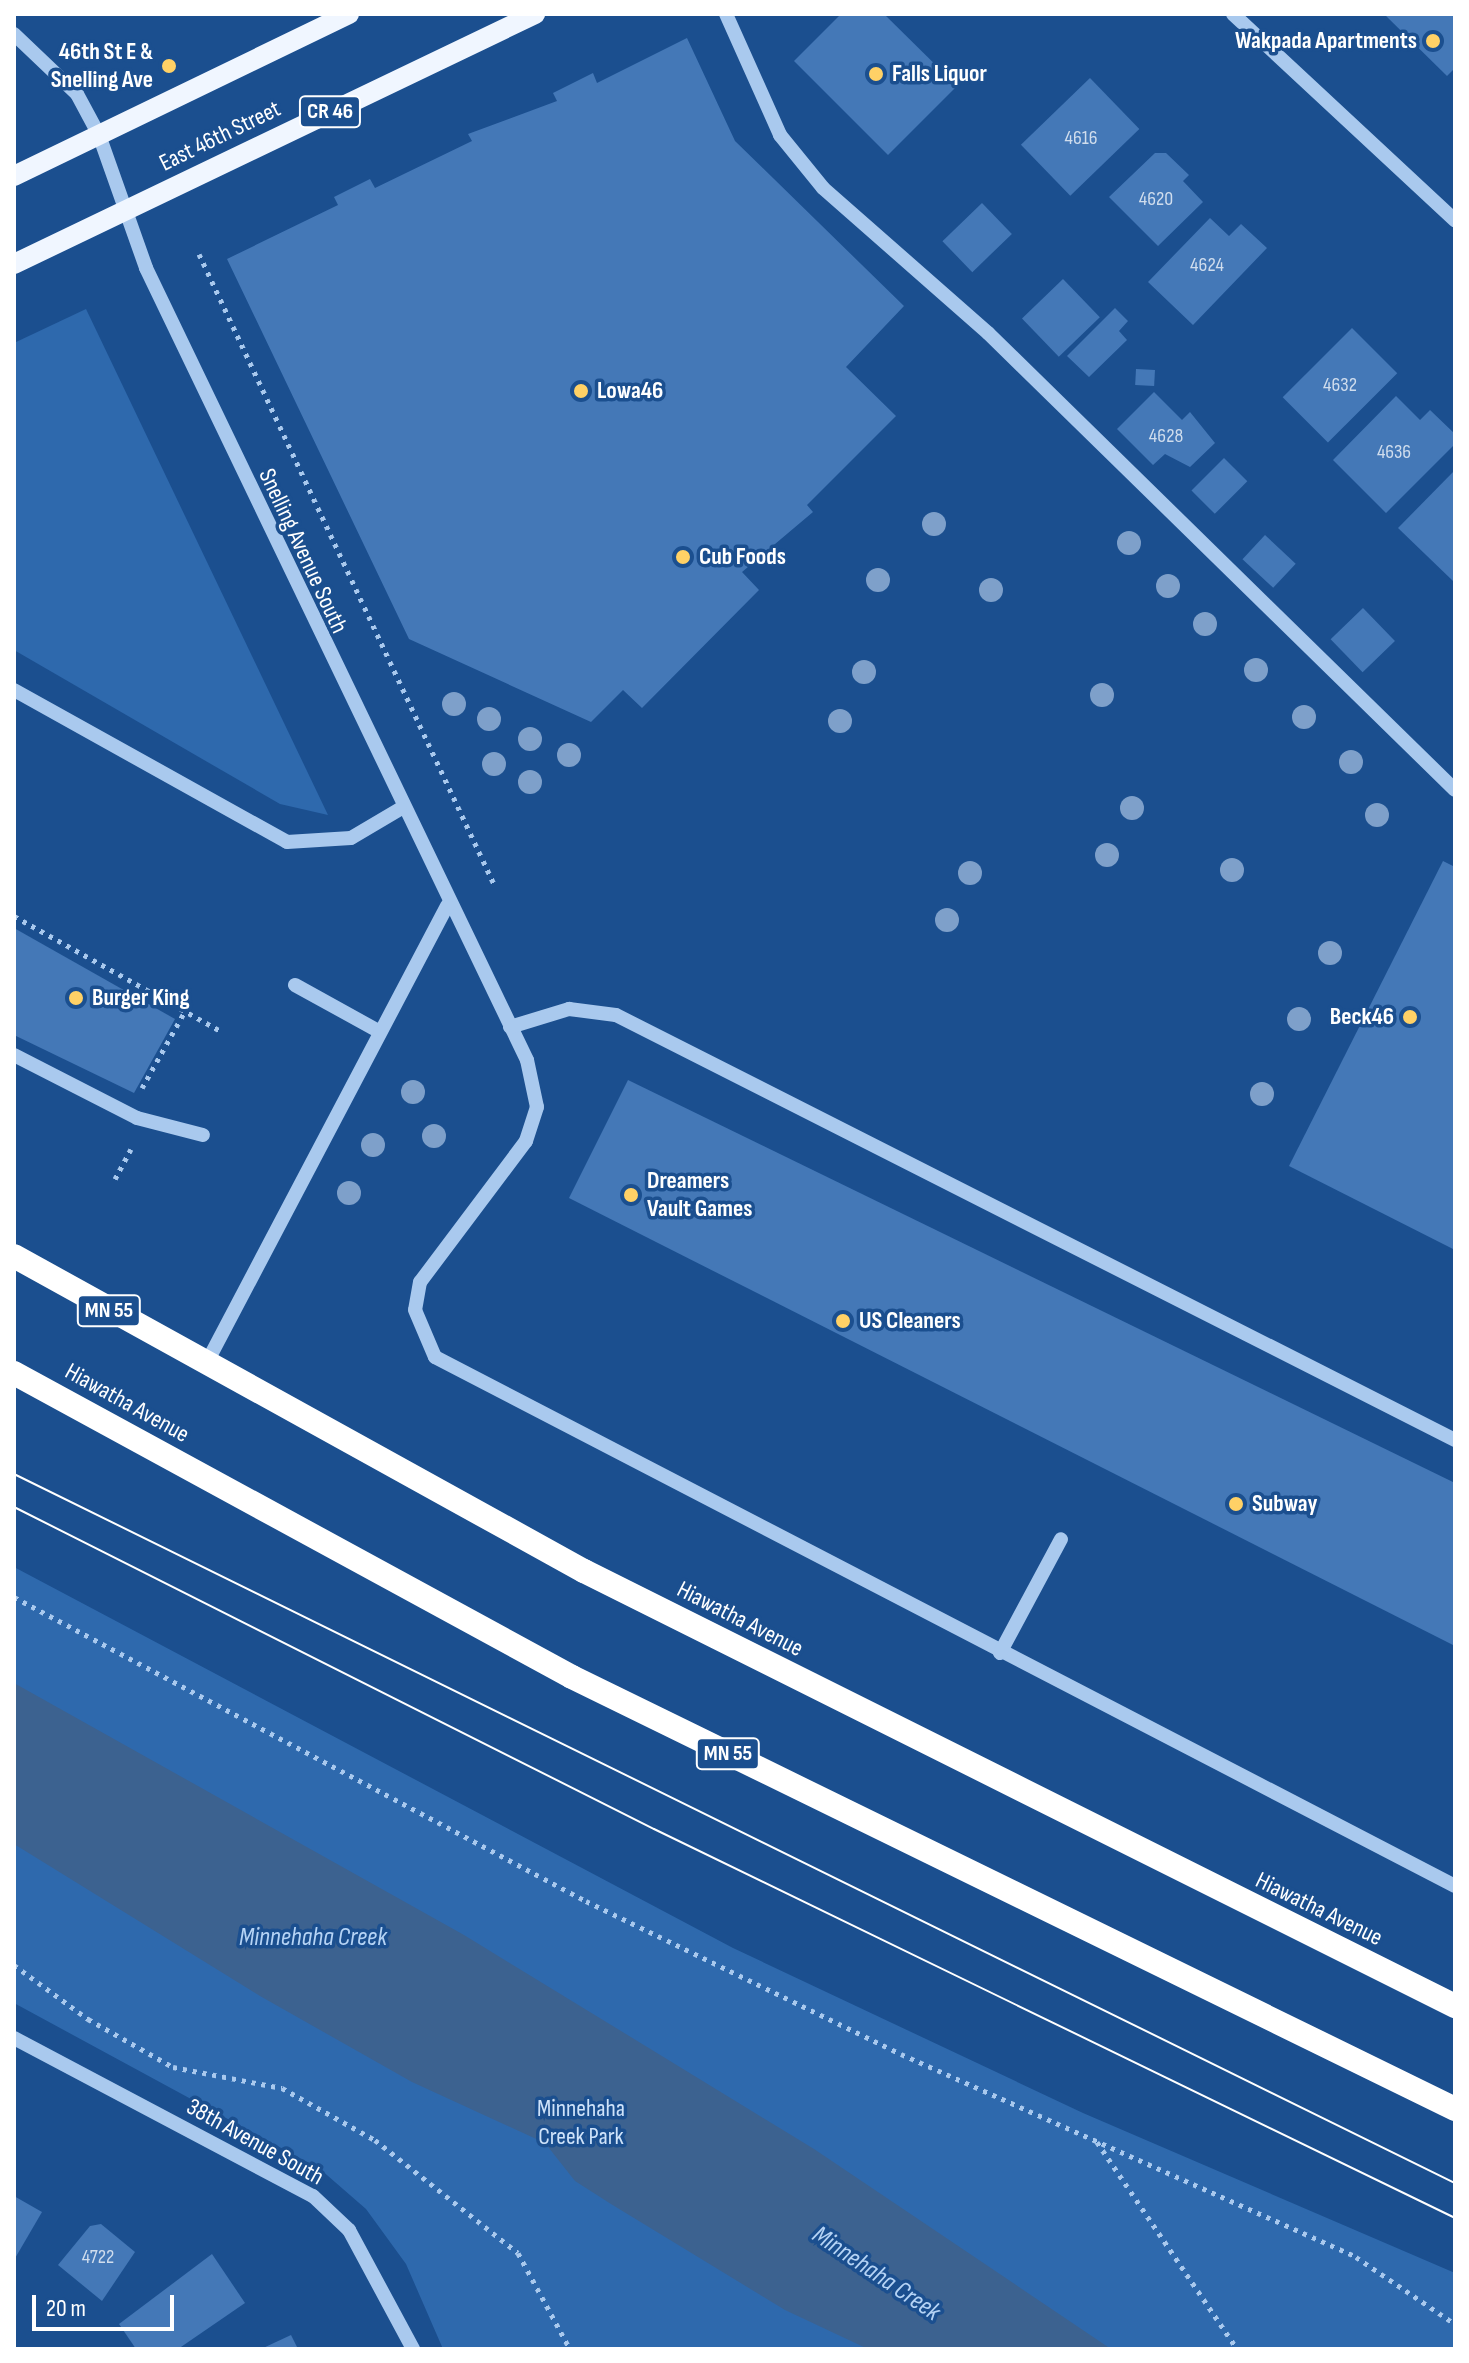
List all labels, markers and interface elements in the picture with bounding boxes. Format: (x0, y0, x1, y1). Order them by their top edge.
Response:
place label: Wakpada Apartments (1235, 27, 1417, 55)
marker: Wakpada Apartments (1424, 32, 1442, 50)
place label: 46th St E & Snelling Ave (51, 38, 153, 94)
marker: 46th St E & Snelling Ave (160, 57, 178, 75)
place label: Falls Liquor (892, 60, 987, 88)
marker: Falls Liquor (867, 65, 885, 83)
street label: East 46th Street (155, 94, 285, 178)
road number: CR 46 (298, 94, 362, 130)
house number: 4616 (1065, 126, 1097, 150)
house number: 4620 (1139, 187, 1173, 211)
house number: 4624 (1190, 253, 1224, 277)
house number: 4632 (1323, 373, 1357, 397)
place label: Lowa46 (597, 377, 663, 405)
marker: Lowa46 (572, 382, 590, 400)
house number: 4628 (1149, 424, 1183, 448)
house number: 4636 (1377, 440, 1411, 464)
street label: Snelling Avenue South (252, 464, 354, 638)
place label: Cub Foods (699, 543, 786, 571)
marker: Cub Foods (674, 548, 692, 566)
place label: Burger King (92, 984, 190, 1012)
marker: Burger King (67, 989, 85, 1007)
place label: Beck46 (1330, 1003, 1394, 1031)
marker: Beck46 (1401, 1008, 1419, 1026)
place label: Dreamers Vault Games (647, 1167, 752, 1223)
marker: Dreamers Vault Games (622, 1186, 640, 1204)
road number: MN 55 (75, 1293, 143, 1329)
place label: US Cleaners (859, 1307, 961, 1335)
marker: US Cleaners (834, 1312, 852, 1330)
street label: Hiawatha Avenue (60, 1357, 194, 1449)
place label: Subway (1252, 1490, 1317, 1518)
marker: Subway (1227, 1495, 1245, 1513)
street label: Hiawatha Avenue (672, 1575, 808, 1663)
road number: MN 55 (694, 1736, 762, 1772)
street label: Hiawatha Avenue (1251, 1866, 1387, 1952)
water label: Minnehaha Creek (239, 1922, 387, 1954)
street label: 38th Avenue South (181, 2092, 329, 2192)
park label: Minnehaha Creek Park (537, 2095, 625, 2151)
water label: Minnehaha Creek (806, 2220, 946, 2328)
house number: 4722 (82, 2245, 114, 2269)
scale bar (36, 2279, 178, 2329)
text: 20 m (46, 2294, 86, 2323)

